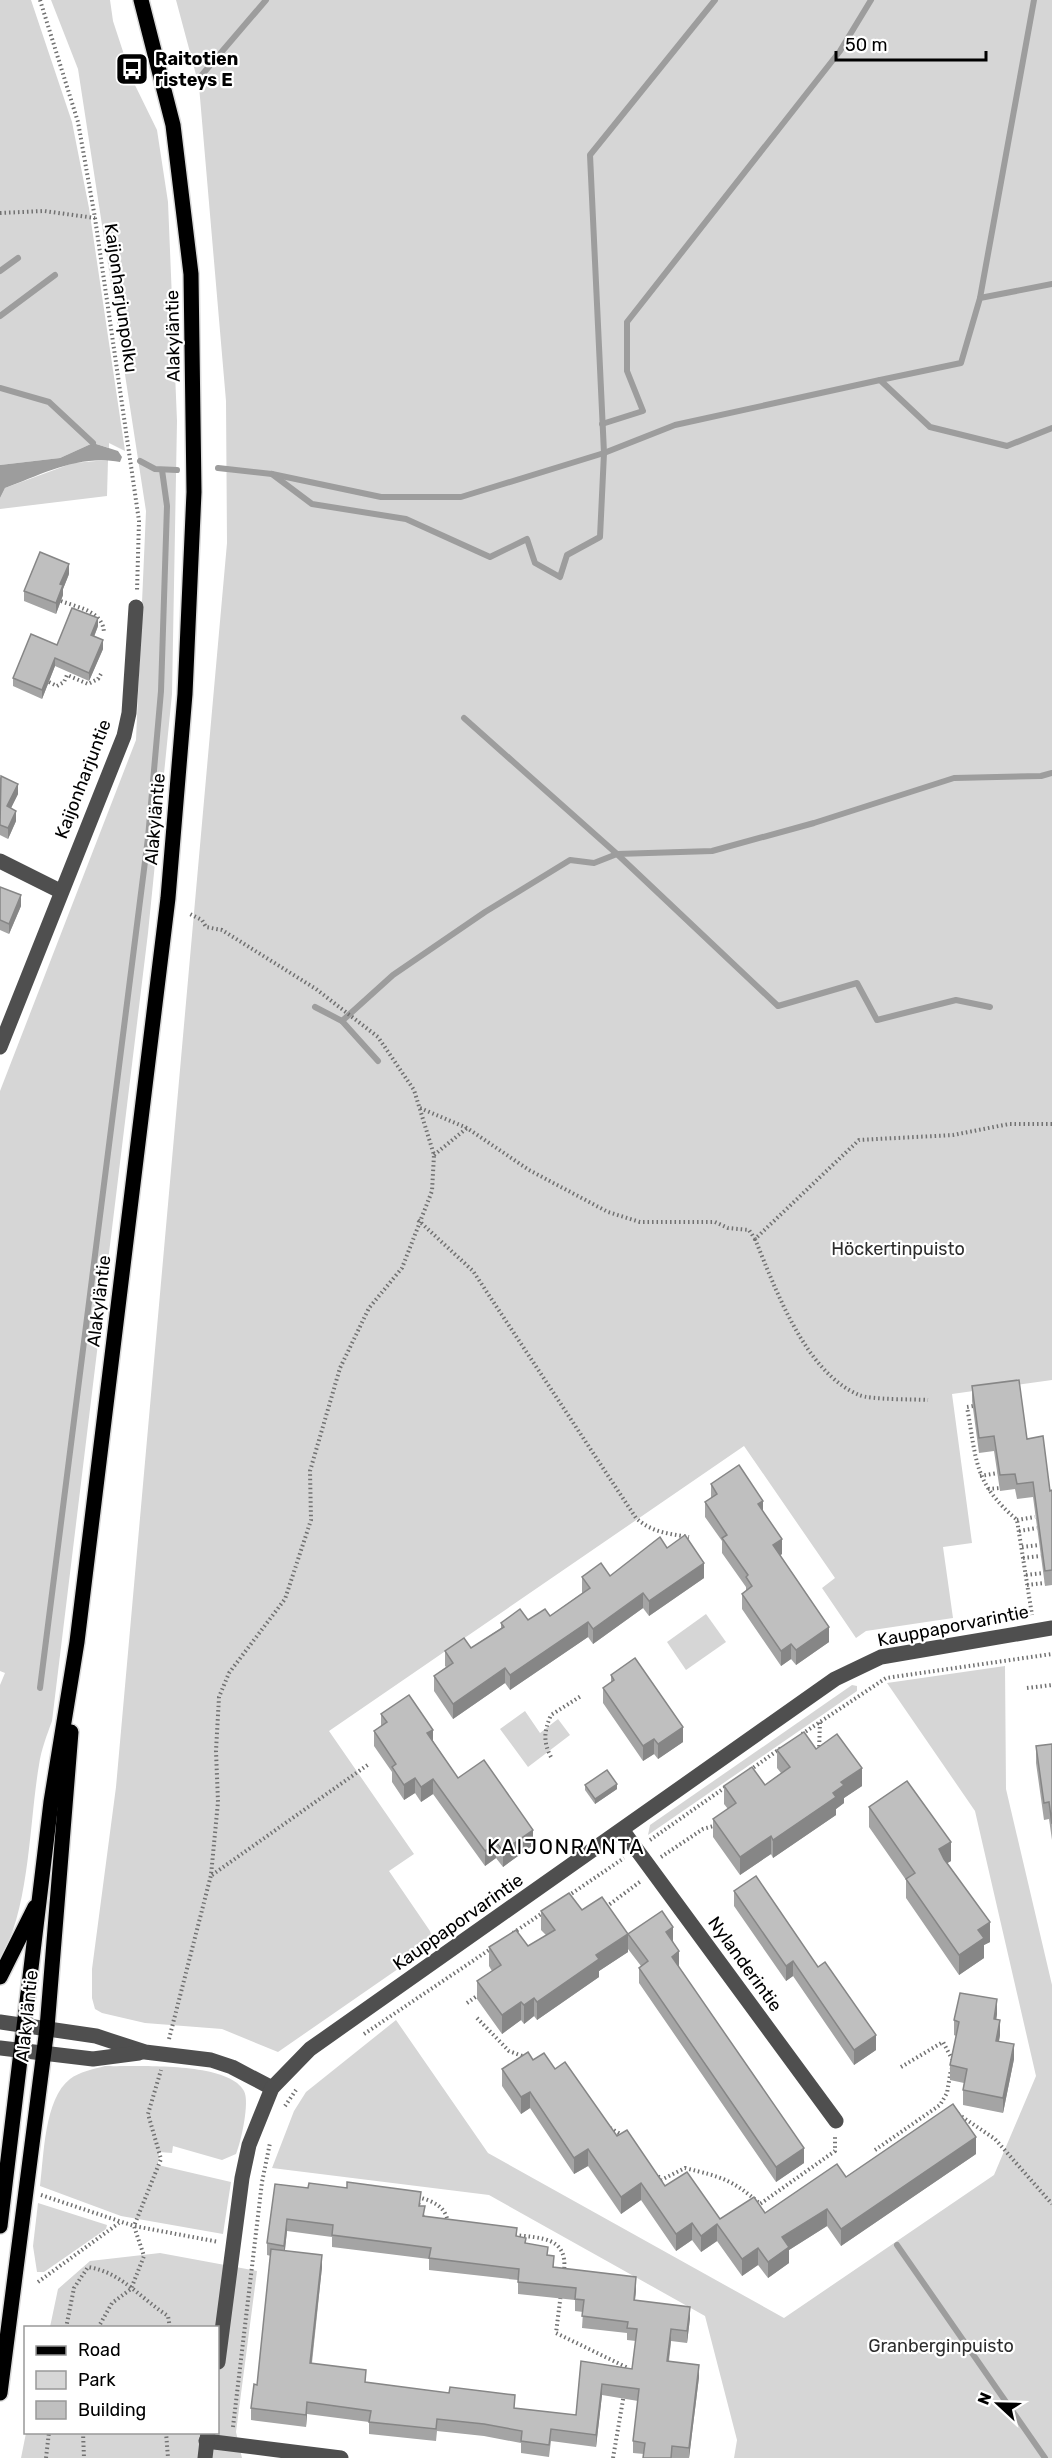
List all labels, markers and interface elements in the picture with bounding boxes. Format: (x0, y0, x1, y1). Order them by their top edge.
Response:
scale bar (836, 24, 986, 62)
text: 50 m (845, 34, 888, 56)
place label: Raitotien risteys E (155, 48, 238, 91)
bus stop icon: Raitotien risteys E (114, 51, 150, 87)
street label: Kaijonharjunpolku (100, 222, 142, 374)
street label: Alakyläntie (161, 290, 185, 382)
street label: Kaijonharjuntie (50, 716, 116, 842)
street label: Alakyläntie (140, 772, 170, 866)
park label: Höckertinpuisto (831, 1238, 965, 1260)
street label: Alakyläntie (82, 1254, 116, 1348)
street label: Kauppaporvarintie (875, 1601, 1031, 1651)
district label: KAIJONRANTA (487, 1834, 645, 1859)
street label: Kauppaporvarintie (389, 1869, 527, 1975)
street label: Nylanderintie (703, 1912, 787, 2016)
street label: Alakyläntie (11, 1969, 43, 2063)
legend (24, 2326, 219, 2434)
park label: Granberginpuisto (868, 2335, 1014, 2357)
text: Road (78, 2339, 121, 2361)
text: Park (78, 2369, 116, 2391)
north arrow (968, 2374, 1028, 2434)
text: N (974, 2390, 996, 2407)
text: Building (78, 2399, 146, 2421)

